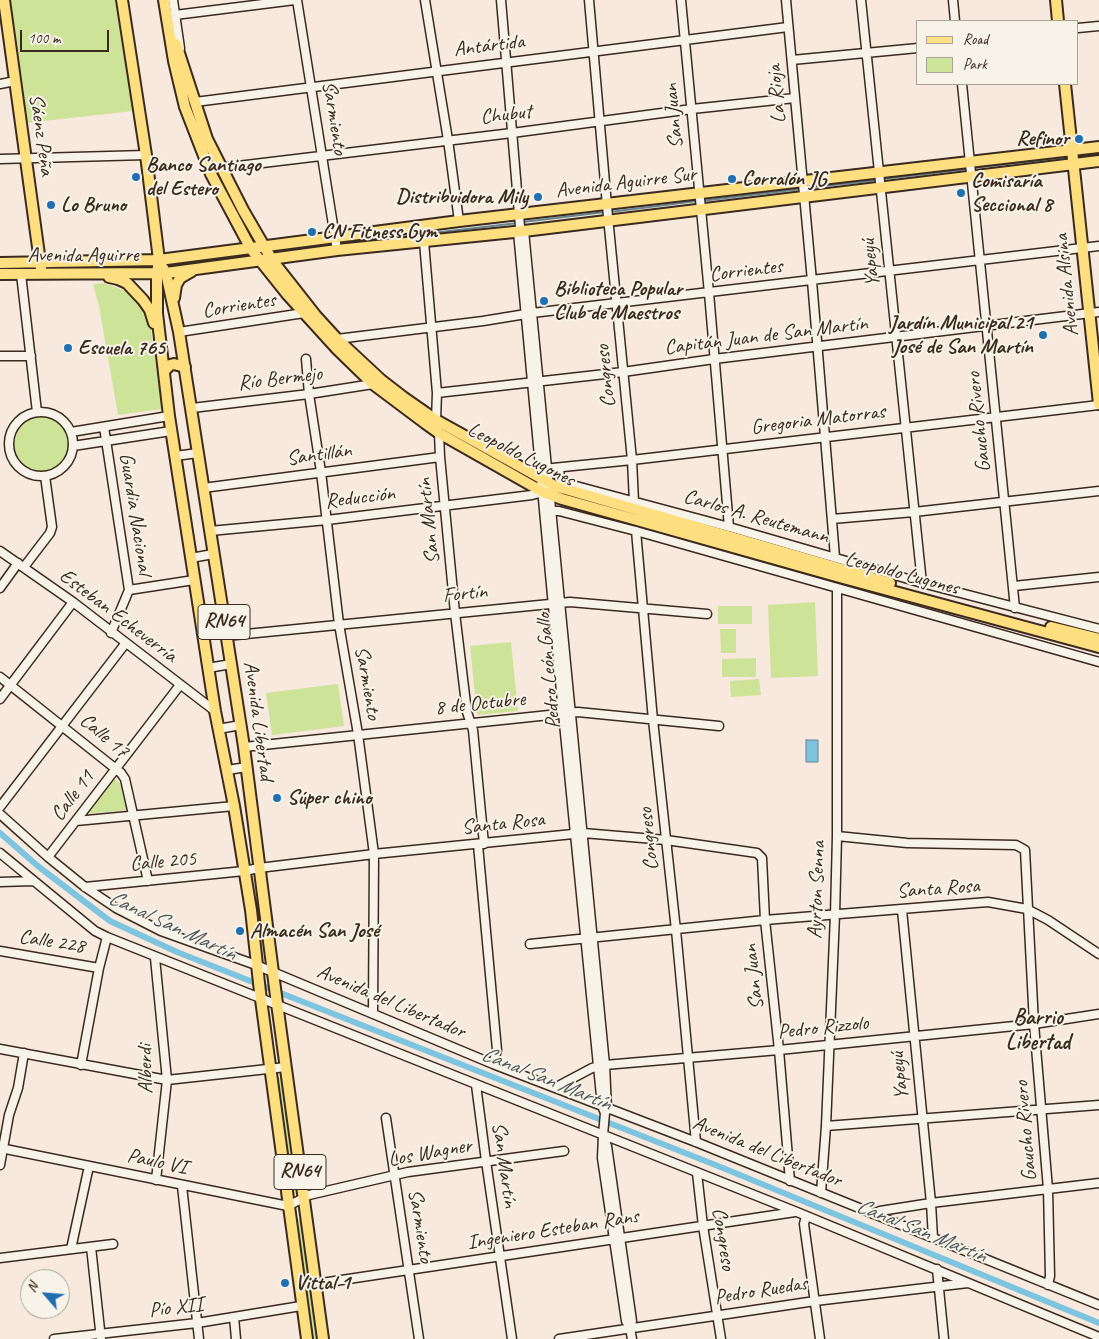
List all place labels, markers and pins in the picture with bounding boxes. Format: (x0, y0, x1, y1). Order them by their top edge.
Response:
place label: Refinor (1016, 126, 1069, 152)
marker: Refinor (1073, 133, 1085, 145)
place label: Banco Santiago del Estero (146, 152, 261, 202)
place label: Corralón JG (742, 166, 826, 192)
place label: Comisaría Seccional 8 (971, 168, 1052, 218)
marker: Banco Santiago del Estero (130, 171, 142, 183)
marker: Corralón JG (726, 173, 738, 185)
place label: Distribuidora Mily (396, 184, 528, 210)
marker: Comisaría Seccional 8 (955, 187, 967, 199)
marker: Distribuidora Mily (532, 191, 544, 203)
place label: Lo Bruno (61, 192, 126, 218)
marker: Lo Bruno (45, 199, 57, 211)
place label: CN Fitness Gym (322, 219, 437, 245)
marker: CN Fitness Gym (306, 226, 318, 238)
place label: Biblioteca Popular Club de Maestros (554, 276, 682, 326)
marker: Biblioteca Popular Club de Maestros (538, 295, 550, 307)
place label: Jardín Municipal 21 José de San Martín (889, 310, 1033, 360)
marker: Jardín Municipal 21 José de San Martín (1037, 329, 1049, 341)
place label: Escuela 765 (78, 335, 165, 361)
marker: Escuela 765 (62, 342, 74, 354)
place label: Súper chino (287, 785, 371, 811)
marker: Súper chino (271, 792, 283, 804)
place label: Almacén San José (250, 918, 379, 944)
marker: Almacén San José (234, 925, 246, 937)
place label: Vittal 1 (295, 1270, 350, 1296)
marker: Vittal 1 (279, 1277, 291, 1289)

